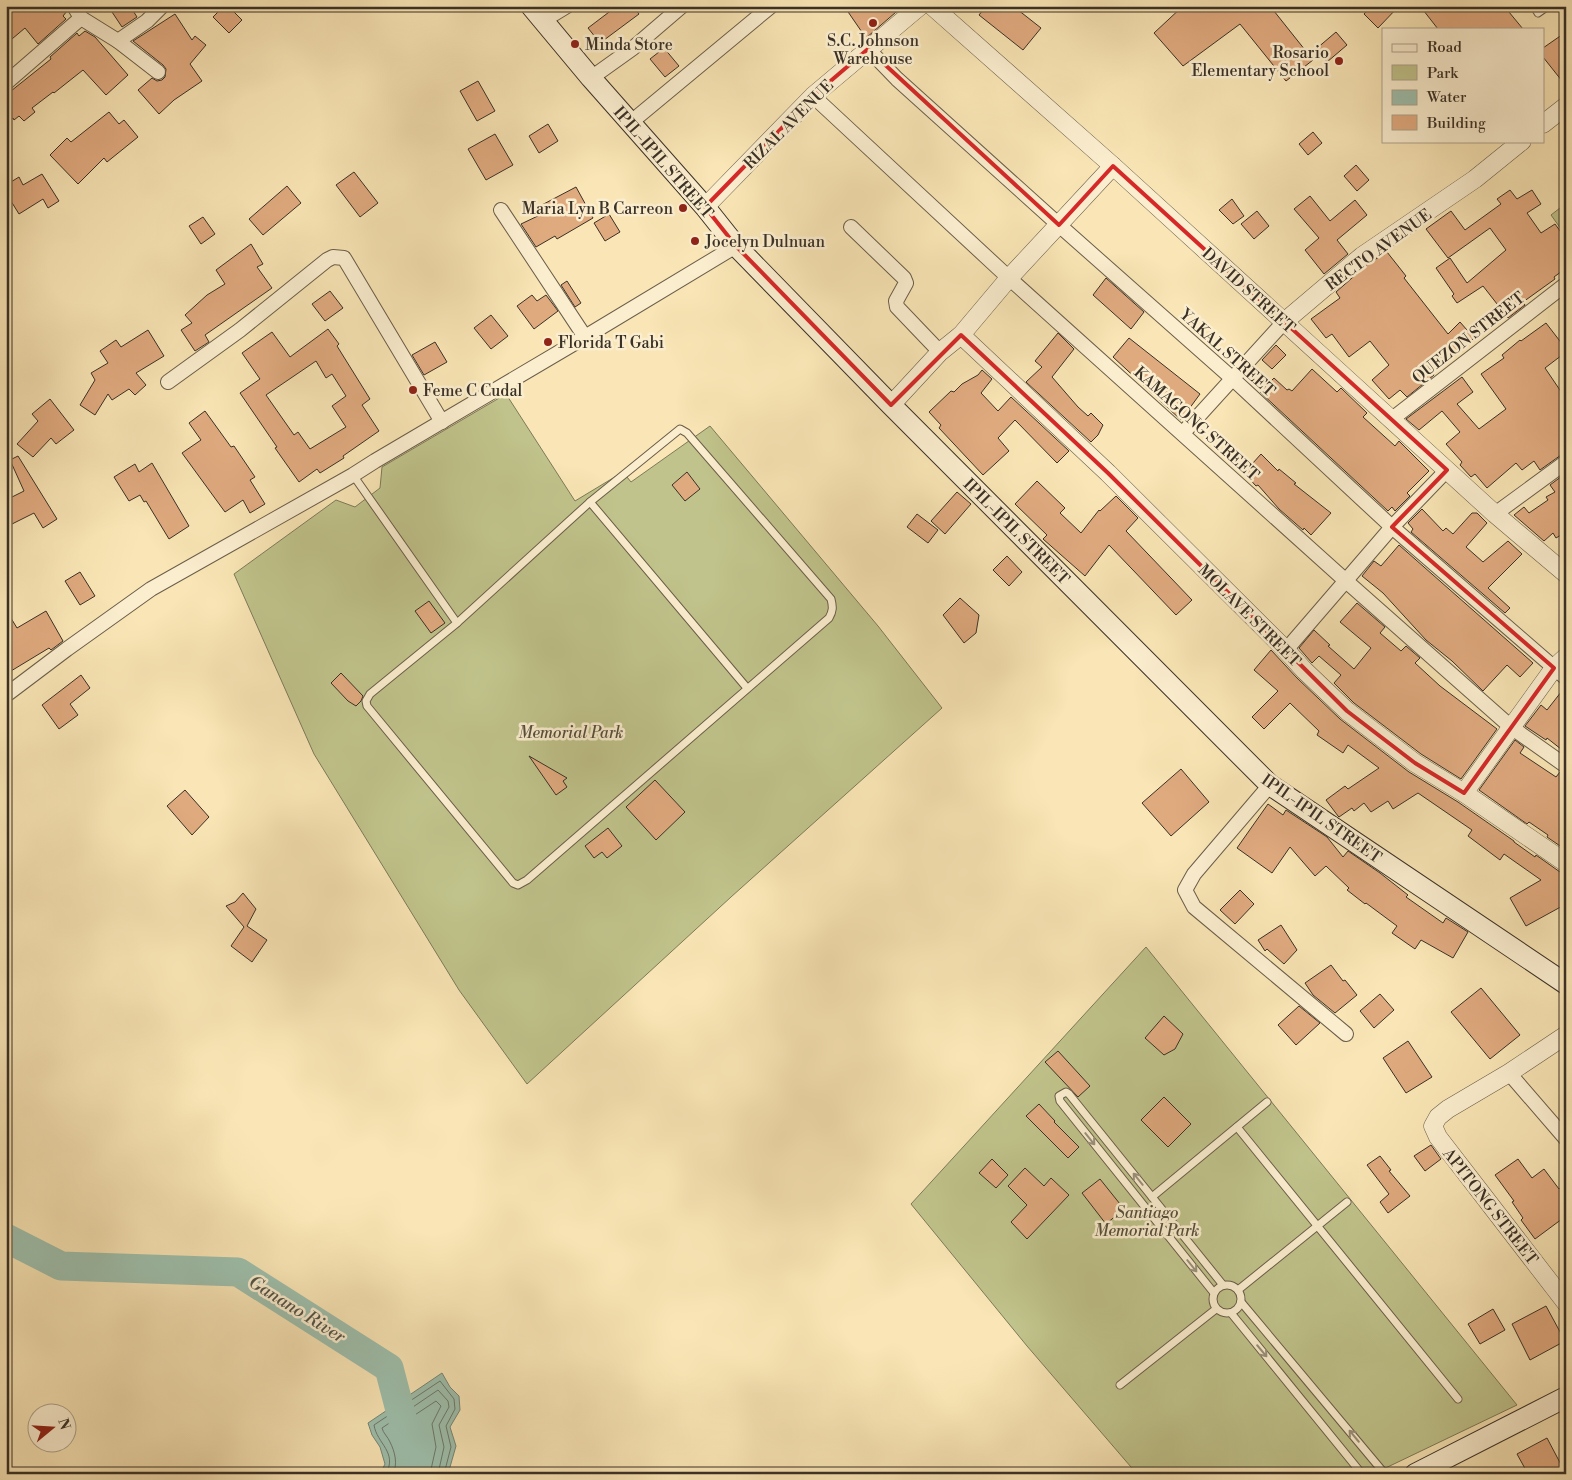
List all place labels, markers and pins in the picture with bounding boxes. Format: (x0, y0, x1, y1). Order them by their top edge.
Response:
marker: S.C. Johnson Warehouse (867, 17, 879, 29)
place label: S.C. Johnson Warehouse (827, 31, 920, 69)
place label: Minda Store (585, 35, 673, 55)
marker: Minda Store (569, 38, 581, 50)
place label: Rosario Elementary School (1192, 43, 1329, 81)
marker: Rosario Elementary School (1333, 55, 1345, 67)
place label: Maria Lyn B Carreon (522, 199, 673, 219)
marker: Maria Lyn B Carreon (677, 202, 689, 214)
place label: Jocelyn Dulnuan (704, 232, 825, 252)
marker: Jocelyn Dulnuan (689, 235, 701, 247)
place label: Florida T Gabi (558, 333, 664, 353)
marker: Florida T Gabi (542, 336, 554, 348)
place label: Feme C Cudal (423, 381, 522, 401)
marker: Feme C Cudal (407, 384, 419, 396)

